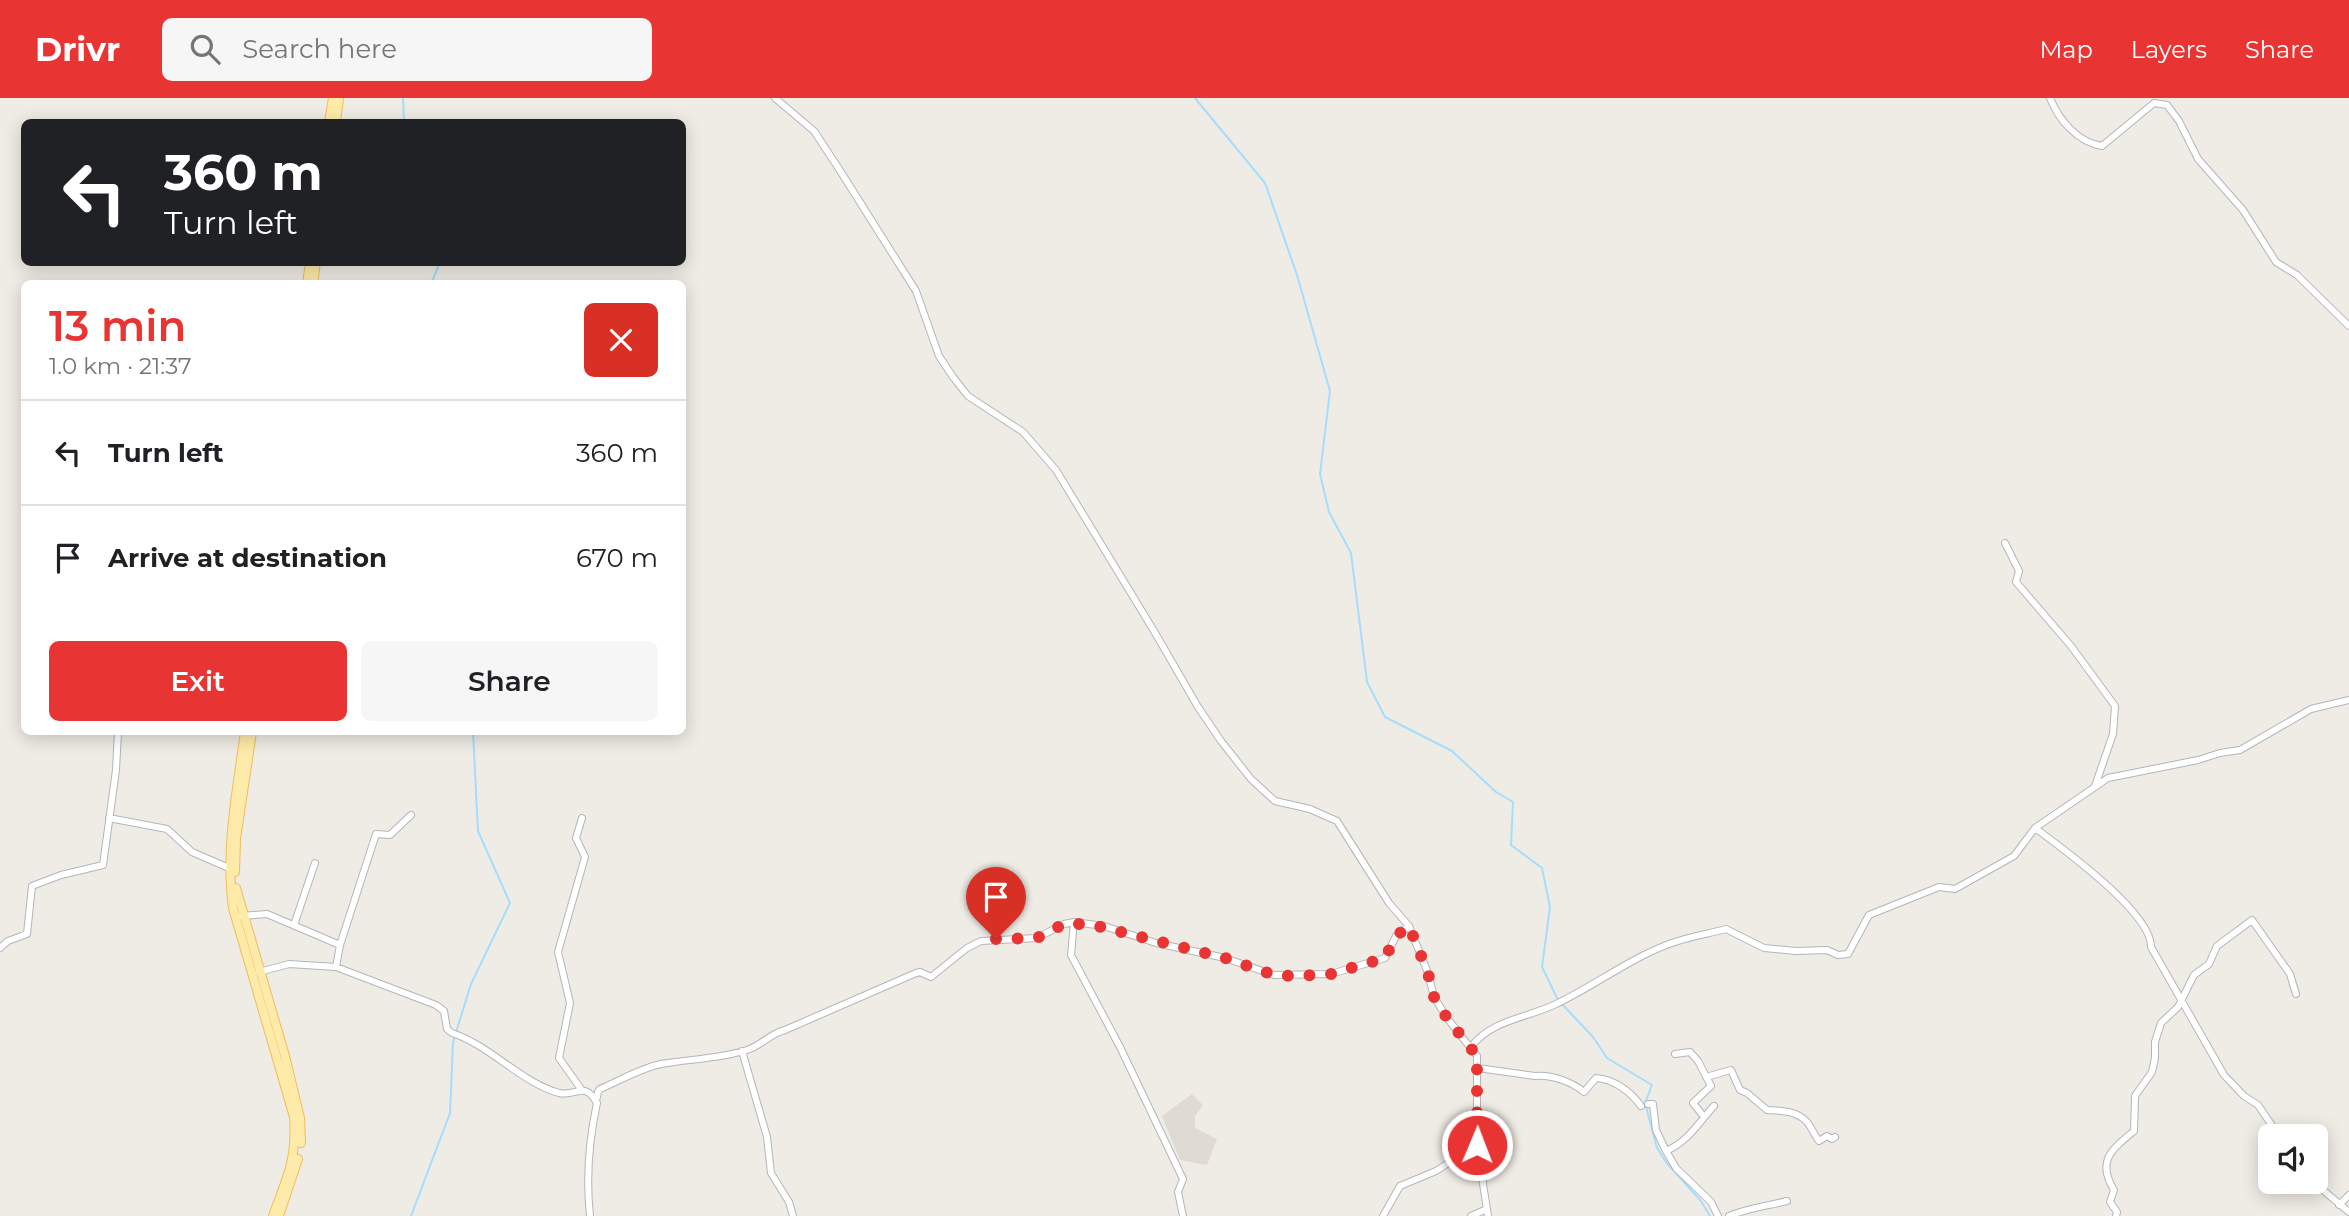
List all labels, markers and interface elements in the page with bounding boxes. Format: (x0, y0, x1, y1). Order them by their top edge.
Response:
search box (162, 18, 652, 81)
text: Drivr (35, 29, 120, 69)
icon: search (186, 30, 224, 68)
text: Search here (242, 33, 397, 65)
text: Map (2039, 35, 2093, 64)
text: Layers (2131, 35, 2207, 64)
text: Share (2245, 35, 2314, 64)
text: 360 m (164, 143, 323, 202)
icon: left (49, 147, 140, 238)
text: Turn left (164, 203, 298, 242)
text: 13 min (49, 300, 186, 352)
button: close (584, 303, 658, 377)
text: 1.0 km · 21:37 (49, 352, 191, 380)
icon: left (49, 434, 87, 472)
text: Turn left (108, 437, 224, 469)
text: 360 m (576, 437, 658, 469)
icon: arrive (49, 539, 87, 577)
text: Arrive at destination (108, 542, 387, 574)
text: 670 m (576, 542, 658, 574)
button: Exit (49, 641, 347, 721)
button: Share (361, 641, 658, 721)
pin (966, 867, 1026, 939)
icon: arrive (977, 878, 1015, 916)
position arrow (1440, 1108, 1514, 1182)
map controls (2258, 1124, 2328, 1194)
button: sound (2258, 1124, 2328, 1194)

